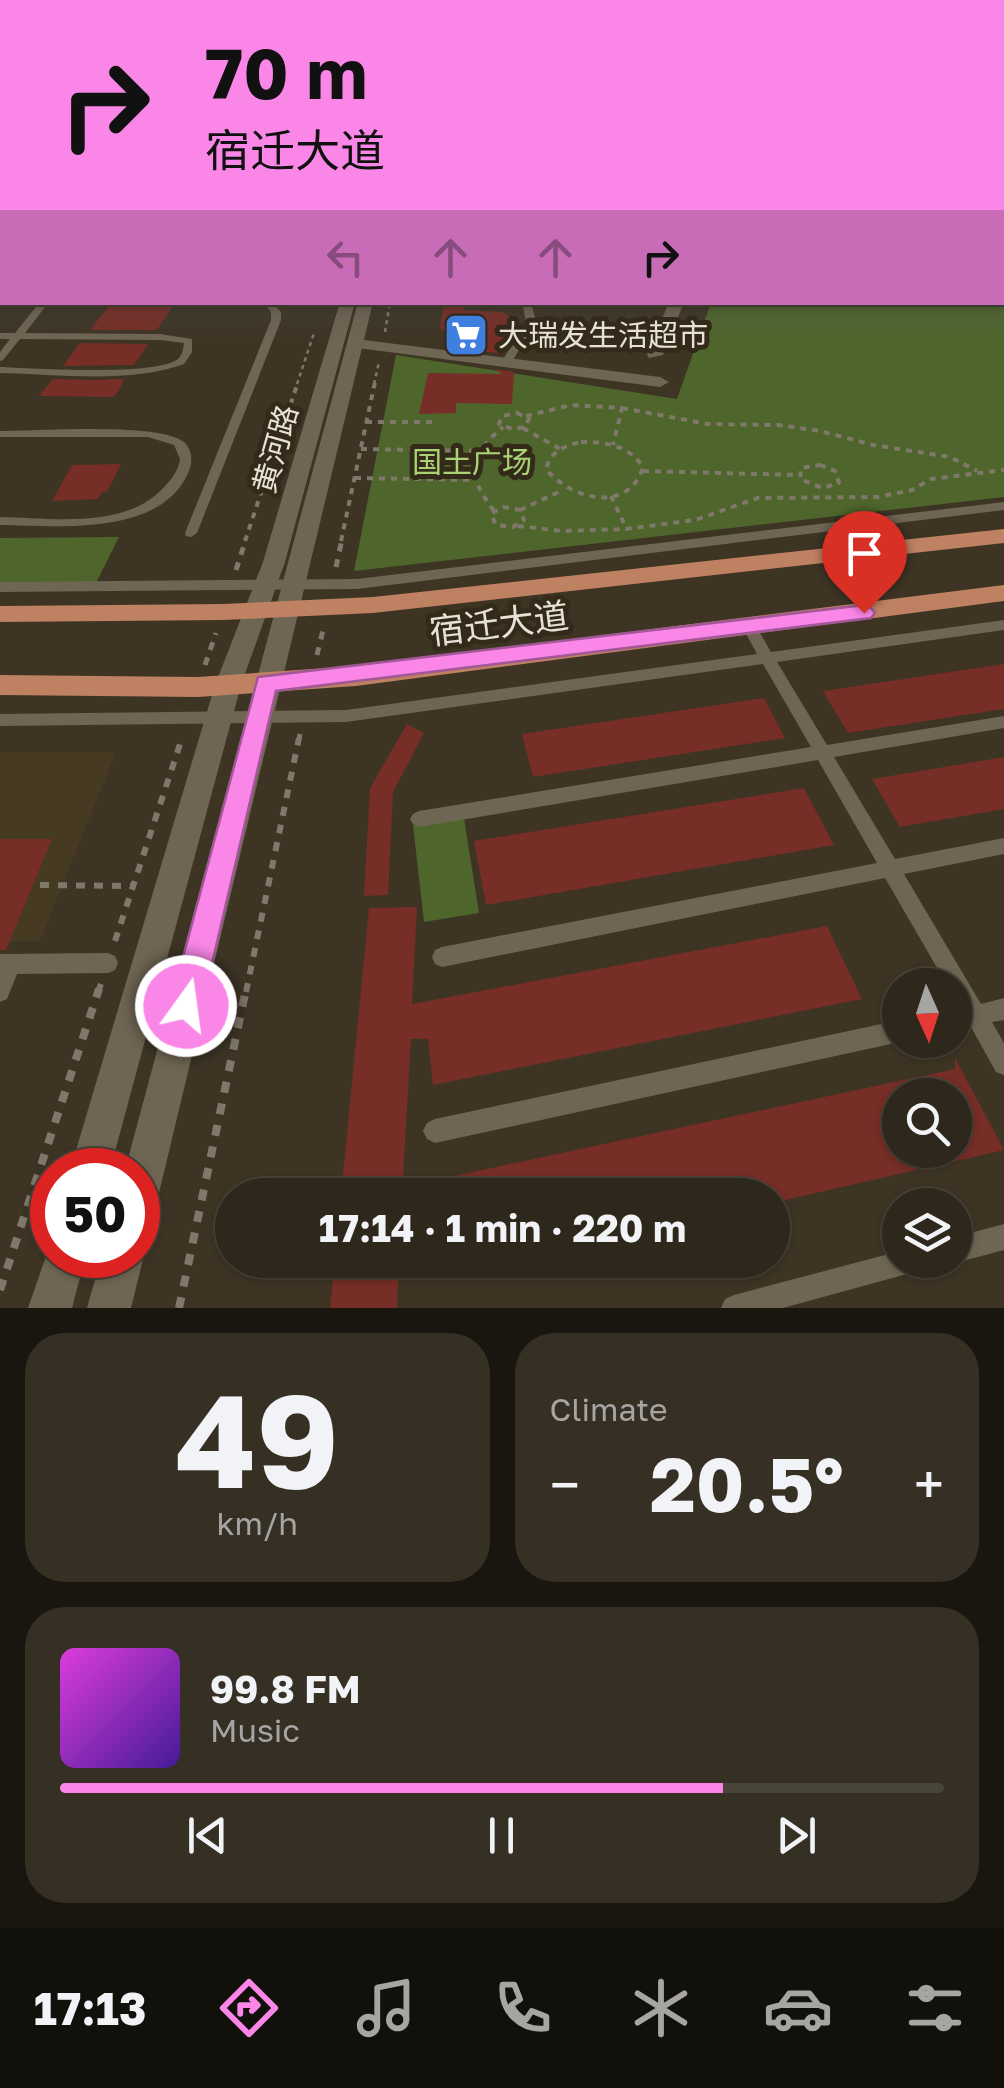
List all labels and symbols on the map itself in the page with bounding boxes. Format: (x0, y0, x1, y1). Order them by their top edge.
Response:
supermarket icon: 大瑞发生活超市 (443, 312, 489, 358)
place label: 大瑞发生活超市 (498, 317, 708, 353)
street label: 黄河路 (245, 401, 305, 497)
park label: 国土广场 (412, 444, 532, 480)
pin (822, 511, 907, 614)
street label: 宿迁大道 (427, 594, 571, 652)
position arrow (134, 954, 238, 1058)
north arrow (882, 968, 972, 1058)
speed limit sign: 50 (30, 1148, 160, 1278)

